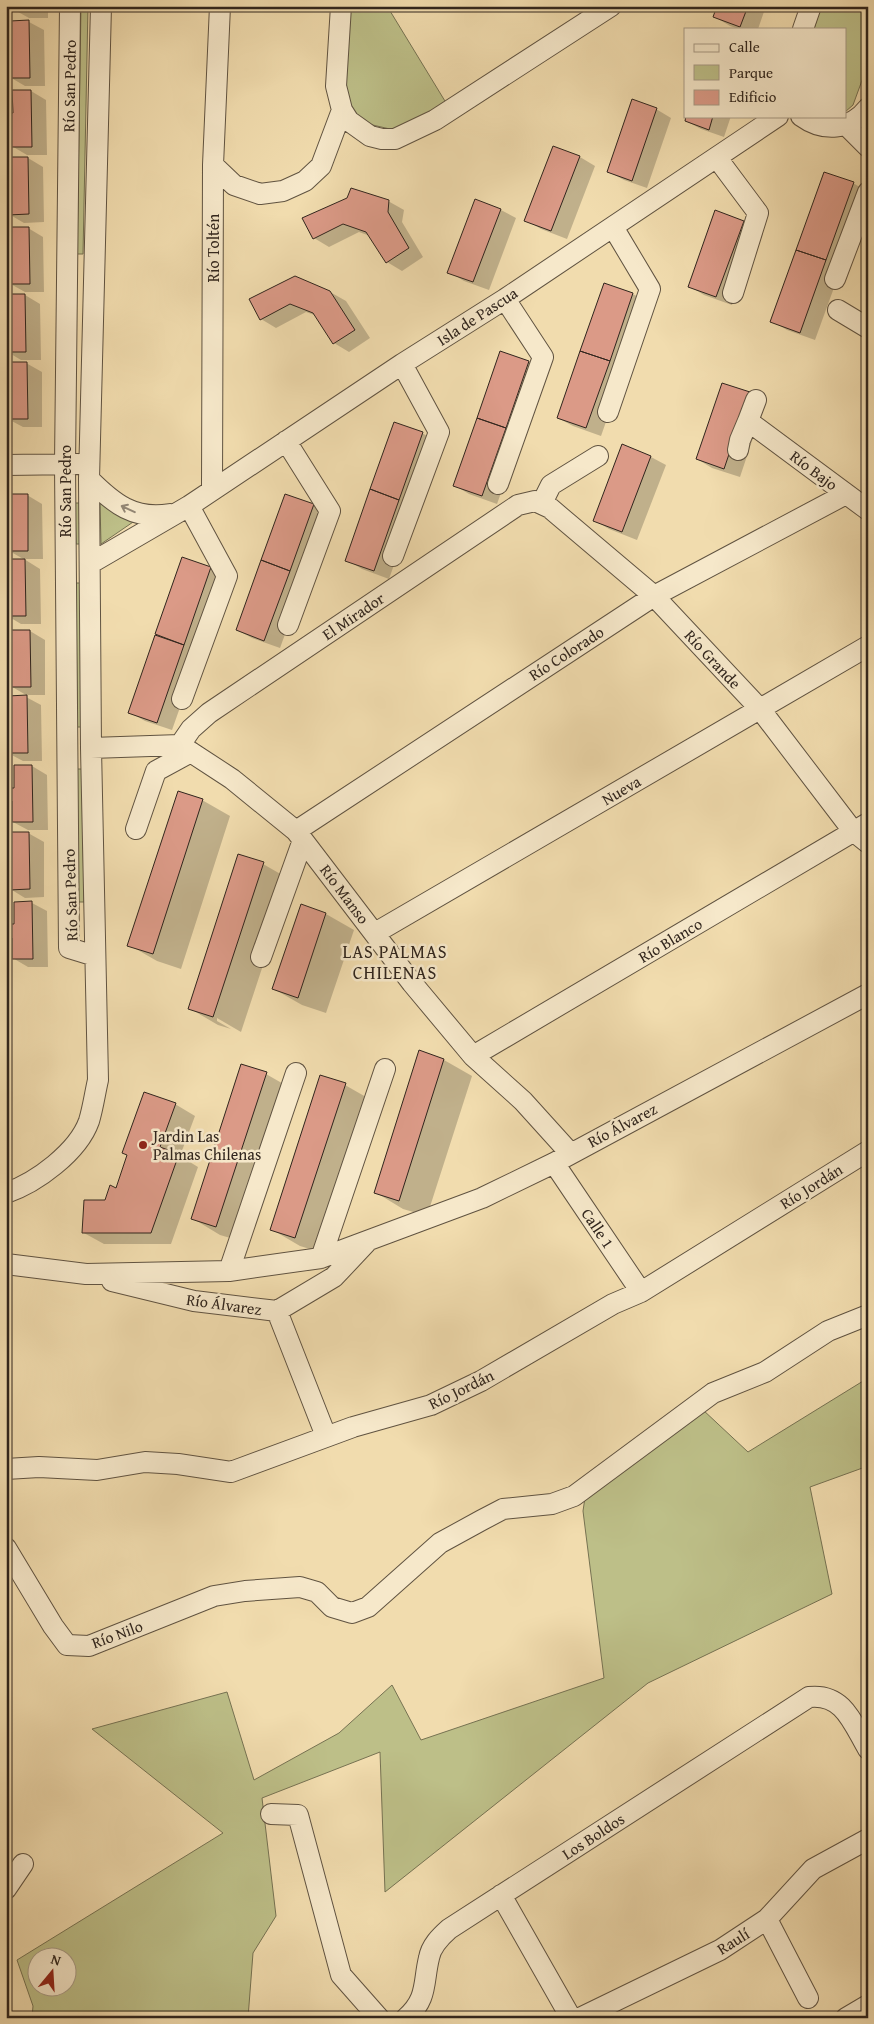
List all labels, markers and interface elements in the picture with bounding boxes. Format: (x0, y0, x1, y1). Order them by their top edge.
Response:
legend (684, 28, 846, 118)
text: Calle (729, 36, 760, 57)
street label: Río San Pedro (56, 40, 82, 132)
text: Parque (729, 62, 773, 83)
text: Edificio (729, 86, 777, 107)
street label: Río Toltén (201, 214, 225, 282)
street label: Isla de Pascua (432, 281, 523, 351)
street label: Río Bajo (785, 444, 843, 496)
street label: Río San Pedro (53, 445, 77, 537)
one-way arrow (121, 503, 136, 513)
street label: El Mirador (317, 586, 389, 646)
street label: Río Colorado (524, 620, 608, 686)
street label: Río Grande (679, 624, 747, 694)
street label: Nueva (597, 769, 645, 811)
street label: Río San Pedro (56, 848, 84, 942)
street label: Río Manso (314, 859, 376, 929)
street label: Río Blanco (633, 911, 707, 969)
district label: LAS PALMAS CHILENAS (342, 938, 448, 986)
street label: Río Álvarez (583, 1097, 661, 1153)
place label: Jardin Las Palmas Chilenas (151, 1124, 261, 1166)
marker: Jardin Las Palmas Chilenas (137, 1139, 149, 1151)
street label: Río Jordán (775, 1157, 847, 1215)
street label: Calle 1 (576, 1203, 620, 1253)
street label: Río Álvarez (185, 1287, 263, 1321)
street label: Río Jordán (424, 1363, 498, 1415)
street label: Río Nilo (88, 1614, 146, 1654)
street label: Los Boldos (557, 1807, 629, 1865)
street label: Raulí (712, 1921, 754, 1960)
north arrow (28, 1946, 78, 1996)
text: N (48, 1949, 64, 1971)

